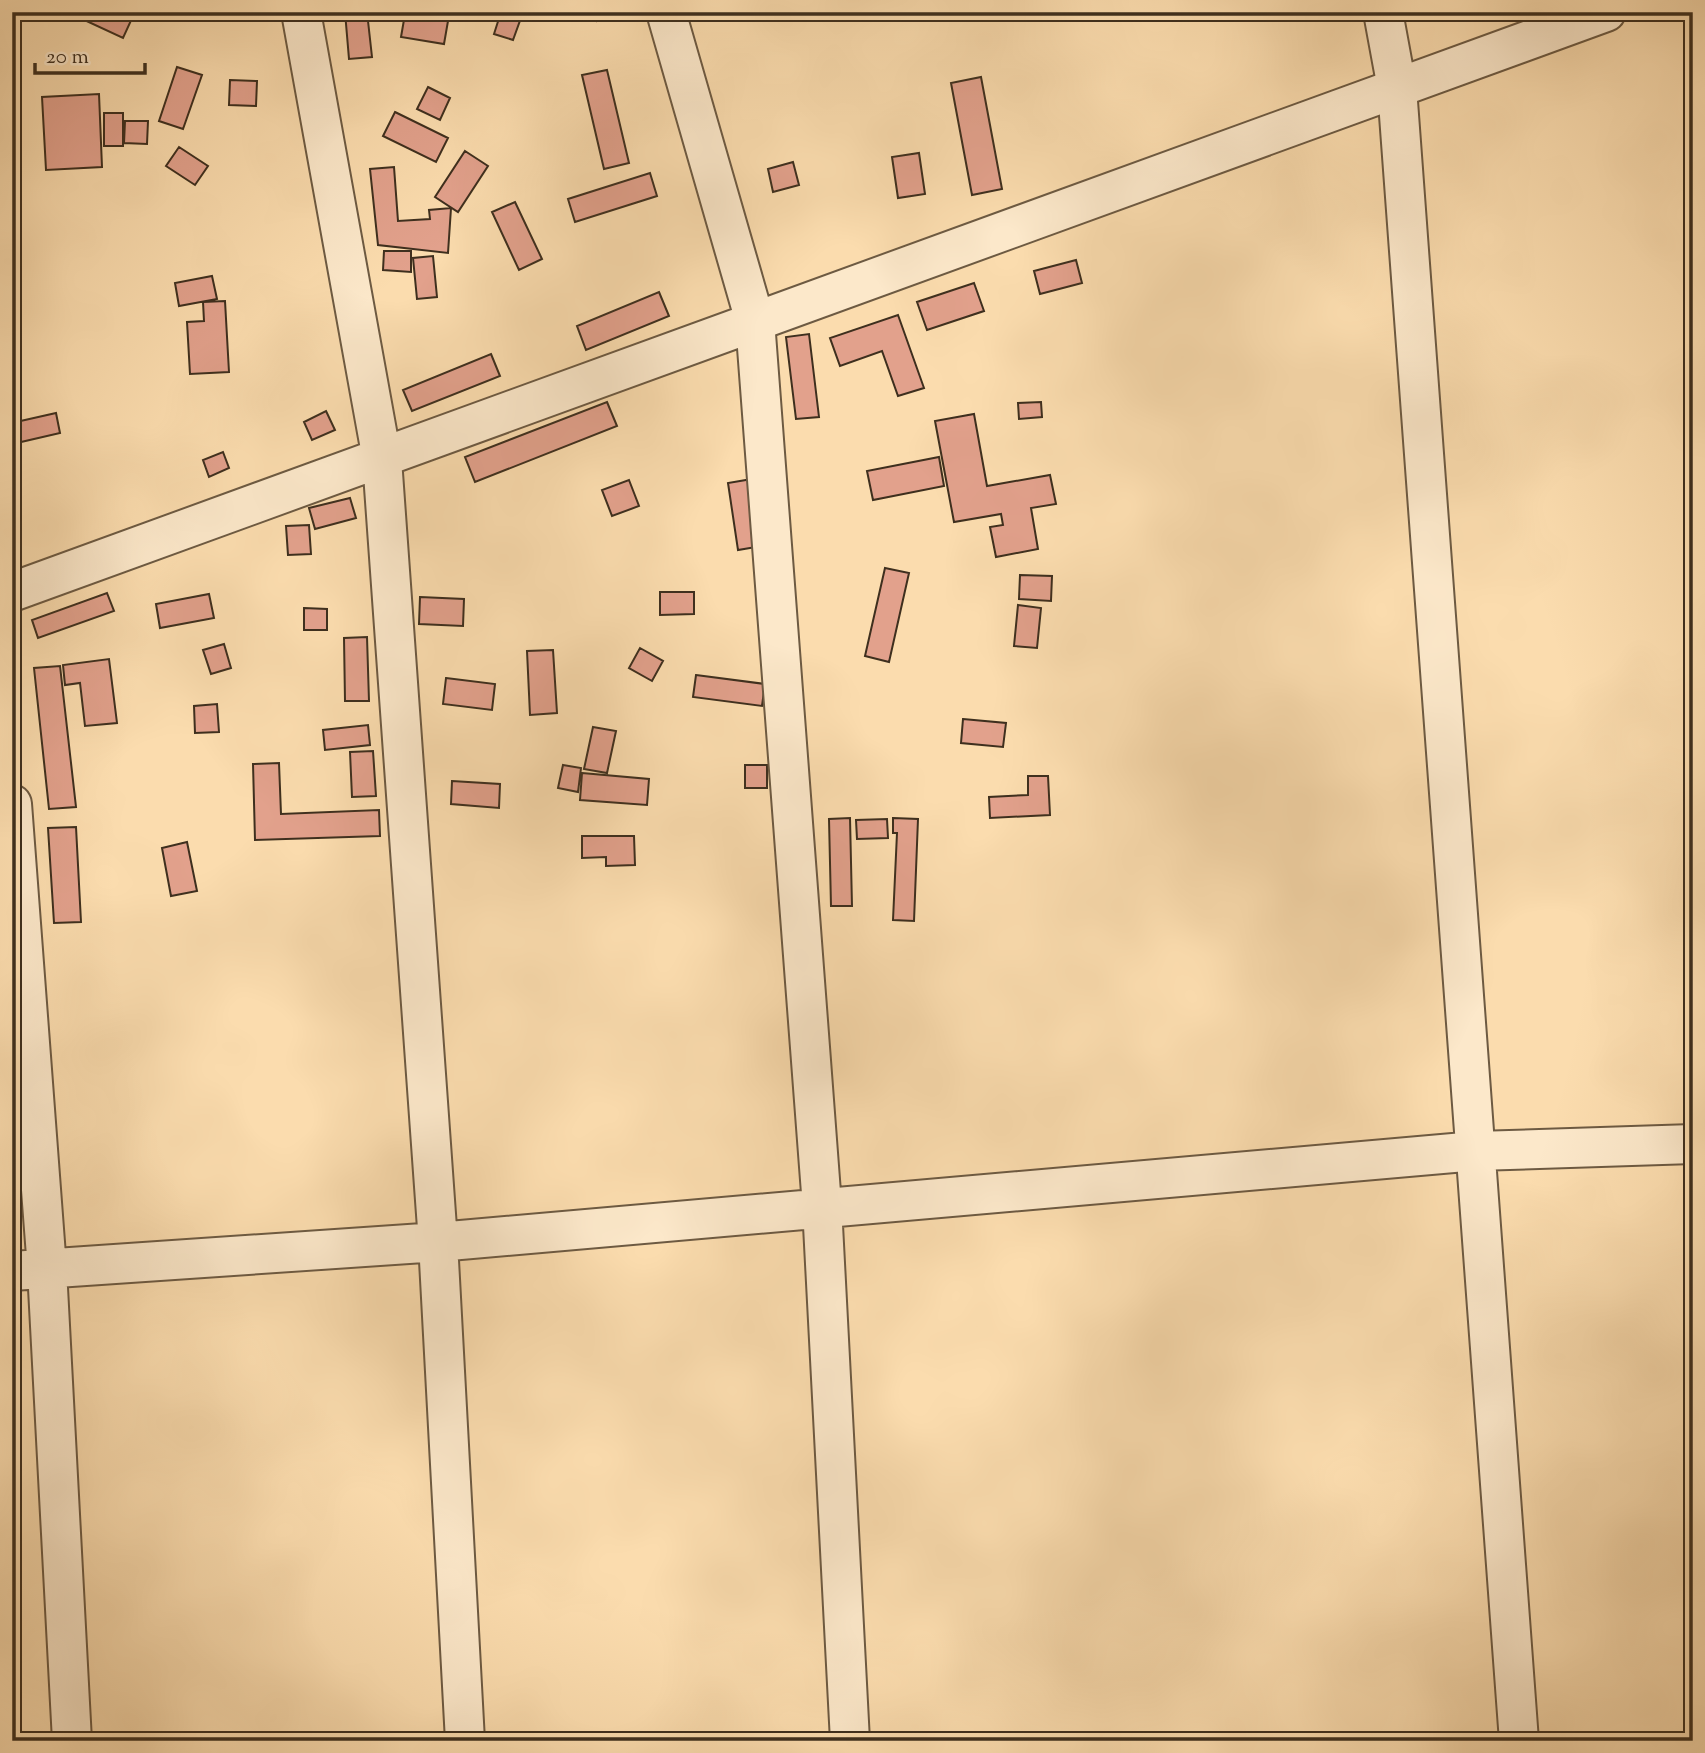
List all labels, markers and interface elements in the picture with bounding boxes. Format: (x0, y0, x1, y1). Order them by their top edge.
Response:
scale bar (35, 32, 145, 76)
text: 20 m (46, 43, 89, 73)

